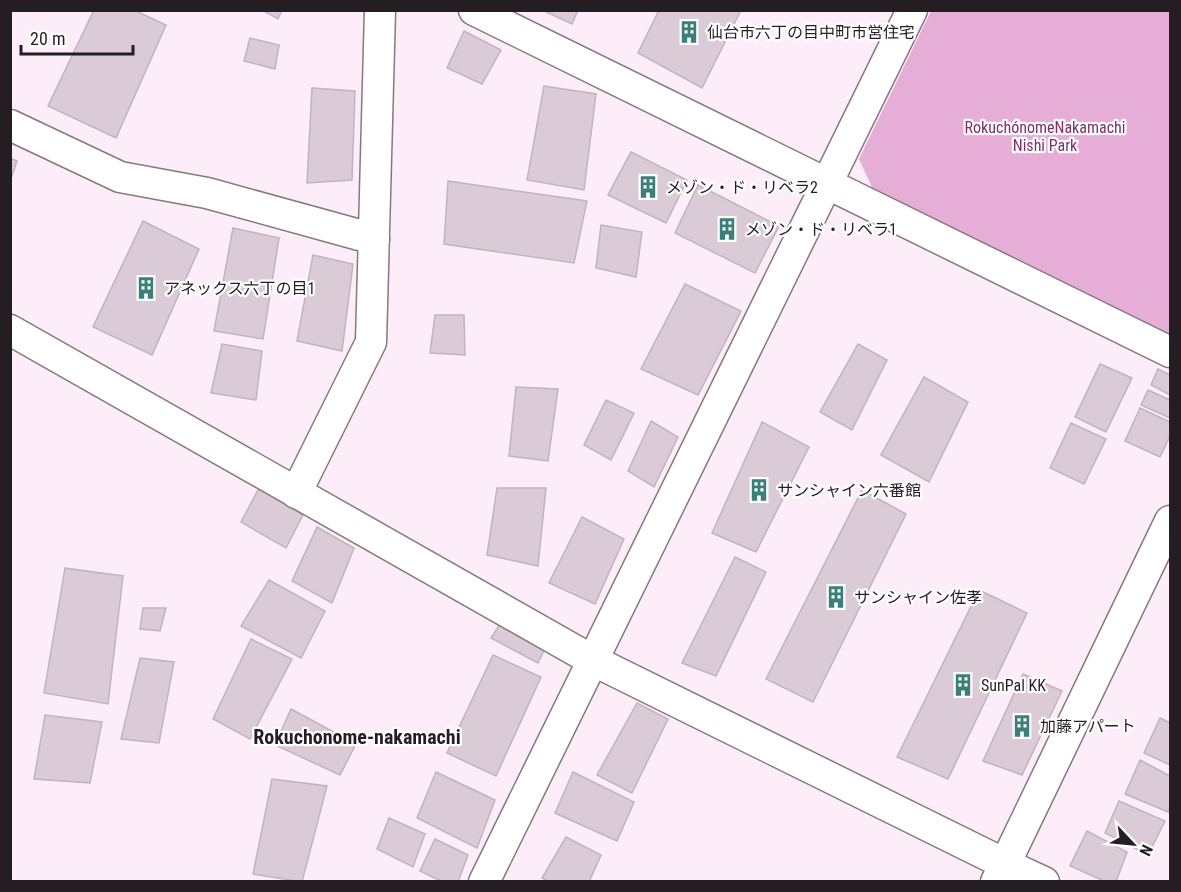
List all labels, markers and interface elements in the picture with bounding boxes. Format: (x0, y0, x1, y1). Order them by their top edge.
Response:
scale bar (21, 18, 134, 56)
building icon: 仙台市六丁の目中町市営住宅 (676, 19, 702, 45)
place label: 仙台市六丁の目中町市営住宅 (707, 23, 915, 42)
text: 20 m (30, 28, 65, 49)
park label: RokuchónomeNakamachi Nishi Park (965, 118, 1125, 155)
building icon: メゾン・ド・リベラ2 (635, 174, 661, 200)
place label: メゾン・ド・リベラ2 (666, 178, 818, 197)
building icon: メゾン・ド・リベラ1 (714, 216, 740, 242)
place label: メゾン・ド・リベラ1 (745, 220, 897, 239)
building icon: アネックス六丁の目1 (133, 275, 159, 301)
place label: アネックス六丁の目1 (164, 279, 315, 298)
building icon: サンシャイン六番館 (746, 477, 772, 503)
place label: サンシャイン六番館 (777, 481, 921, 500)
building icon: サンシャイン佐孝 (823, 584, 849, 610)
place label: サンシャイン佐孝 (854, 588, 982, 607)
building icon: SunPal KK (950, 672, 976, 698)
place label: SunPal KK (981, 676, 1046, 695)
building icon: 加藤アパート (1009, 713, 1035, 739)
place label: 加藤アパート (1040, 717, 1136, 736)
district label: Rokuchonome-nakamachi (253, 725, 461, 749)
north arrow (1103, 814, 1163, 874)
text: N (1135, 842, 1157, 859)

